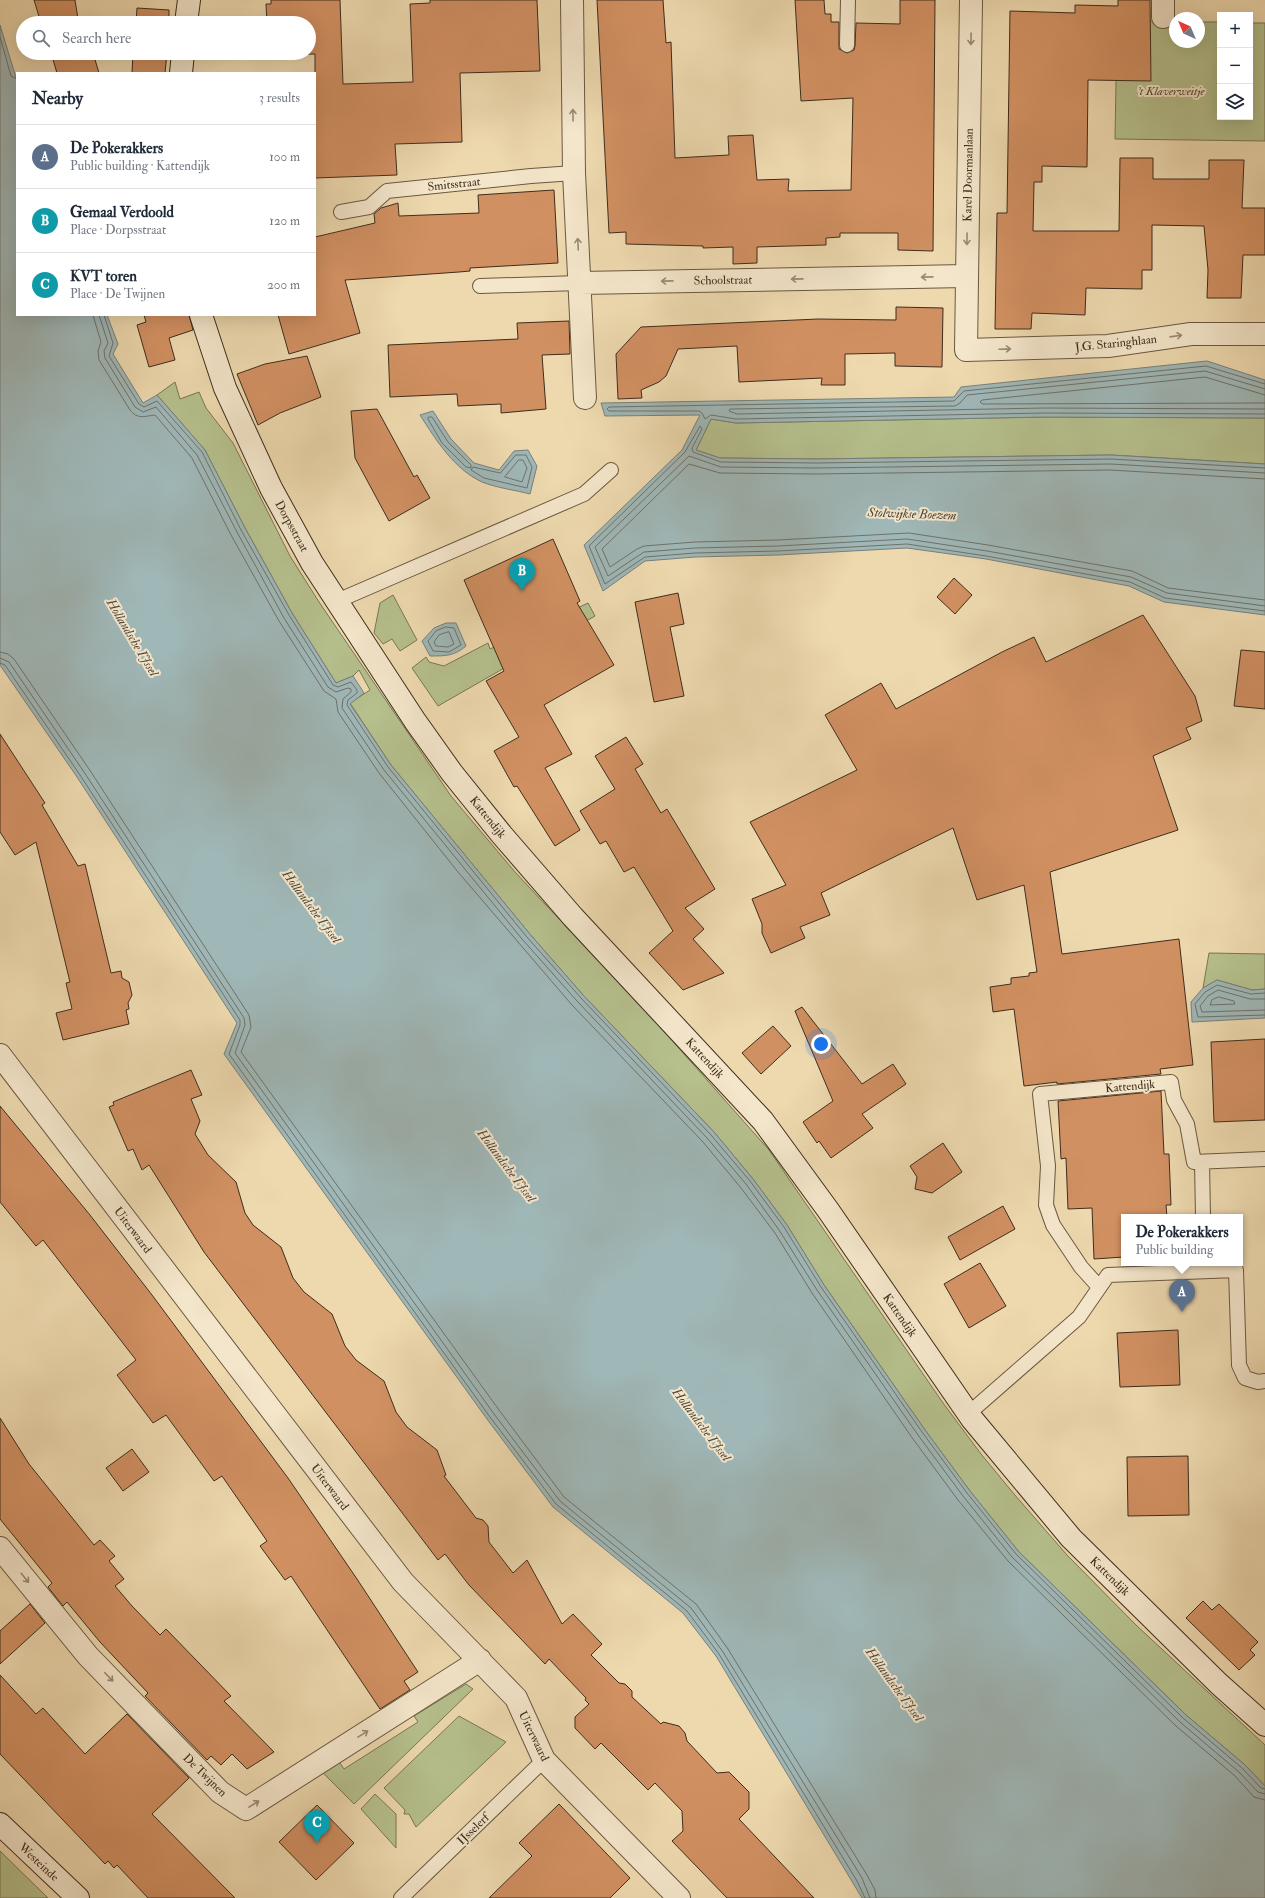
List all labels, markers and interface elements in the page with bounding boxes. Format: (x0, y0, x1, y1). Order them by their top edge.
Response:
north arrow (1169, 12, 1205, 48)
map controls (1217, 12, 1253, 120)
button: + (1217, 12, 1253, 48)
search box (16, 16, 316, 60)
icon: search (30, 27, 52, 49)
text: Search here (62, 29, 131, 48)
one-way arrow (967, 32, 975, 45)
button: − (1217, 48, 1253, 84)
park label: 't Klaverweitje (1137, 84, 1206, 99)
button: layers (1217, 84, 1253, 120)
text: Nearby (32, 88, 83, 109)
text: 3 results (259, 90, 300, 106)
one-way arrow (570, 109, 577, 122)
street label: Karel Doormanlaan (960, 128, 977, 222)
text: De Pokerakkers (70, 139, 163, 158)
text: A (41, 149, 49, 165)
text: 100 m (269, 149, 300, 165)
text: Public building · Kattendijk (70, 158, 210, 174)
street label: Smitsstraat (427, 174, 481, 195)
text: Gemaal Verdoold (70, 203, 174, 222)
text: B (41, 213, 49, 229)
text: 120 m (269, 213, 300, 229)
text: Place · Dorpsstraat (70, 222, 166, 238)
one-way arrow (963, 232, 971, 245)
one-way arrow (575, 238, 582, 251)
text: KVT toren (70, 267, 137, 286)
street label: Schoolstraat (694, 272, 753, 289)
one-way arrow (921, 273, 934, 280)
one-way arrow (791, 275, 804, 282)
text: C (40, 277, 50, 293)
text: 200 m (267, 277, 300, 293)
one-way arrow (661, 278, 674, 285)
text: Place · De Twijnen (70, 286, 165, 302)
street label: J.G. Staringhlaan (1073, 332, 1158, 355)
one-way arrow (1169, 332, 1182, 340)
one-way arrow (998, 345, 1011, 353)
street label: Dorpsstraat (271, 498, 312, 555)
water label: Stolwijkse Boezem (866, 504, 957, 524)
pin: B (509, 558, 535, 591)
water label: Hollandsche IJssel (102, 595, 162, 680)
street label: Kattendijk (466, 793, 509, 842)
water label: Hollandsche IJssel (278, 866, 344, 947)
your location (811, 1034, 831, 1054)
street label: Kattendijk (682, 1035, 727, 1082)
street label: Kattendijk (1105, 1077, 1156, 1096)
water label: Hollandsche IJssel (473, 1125, 539, 1206)
street label: Uiterwaard (110, 1204, 155, 1256)
popup (1121, 1214, 1243, 1266)
text: De Pokerakkers (1135, 1223, 1229, 1242)
text: Public building (1135, 1242, 1213, 1258)
pin: A (1169, 1279, 1195, 1312)
street label: Kattendijk (879, 1291, 920, 1340)
water label: Hollandsche IJssel (668, 1384, 734, 1465)
street label: Uiterwaard (307, 1461, 352, 1513)
street label: Kattendijk (1087, 1554, 1133, 1599)
one-way arrow (20, 1573, 29, 1583)
water label: Hollandsche IJssel (861, 1644, 927, 1725)
one-way arrow (104, 1672, 113, 1682)
street label: Uiterwaard (515, 1709, 552, 1764)
one-way arrow (357, 1730, 369, 1738)
street label: De Twijnen (179, 1751, 230, 1800)
one-way arrow (248, 1800, 259, 1809)
street label: IJsselerf (454, 1809, 494, 1848)
pin: C (304, 1810, 330, 1843)
street label: Westeinde (15, 1839, 62, 1885)

